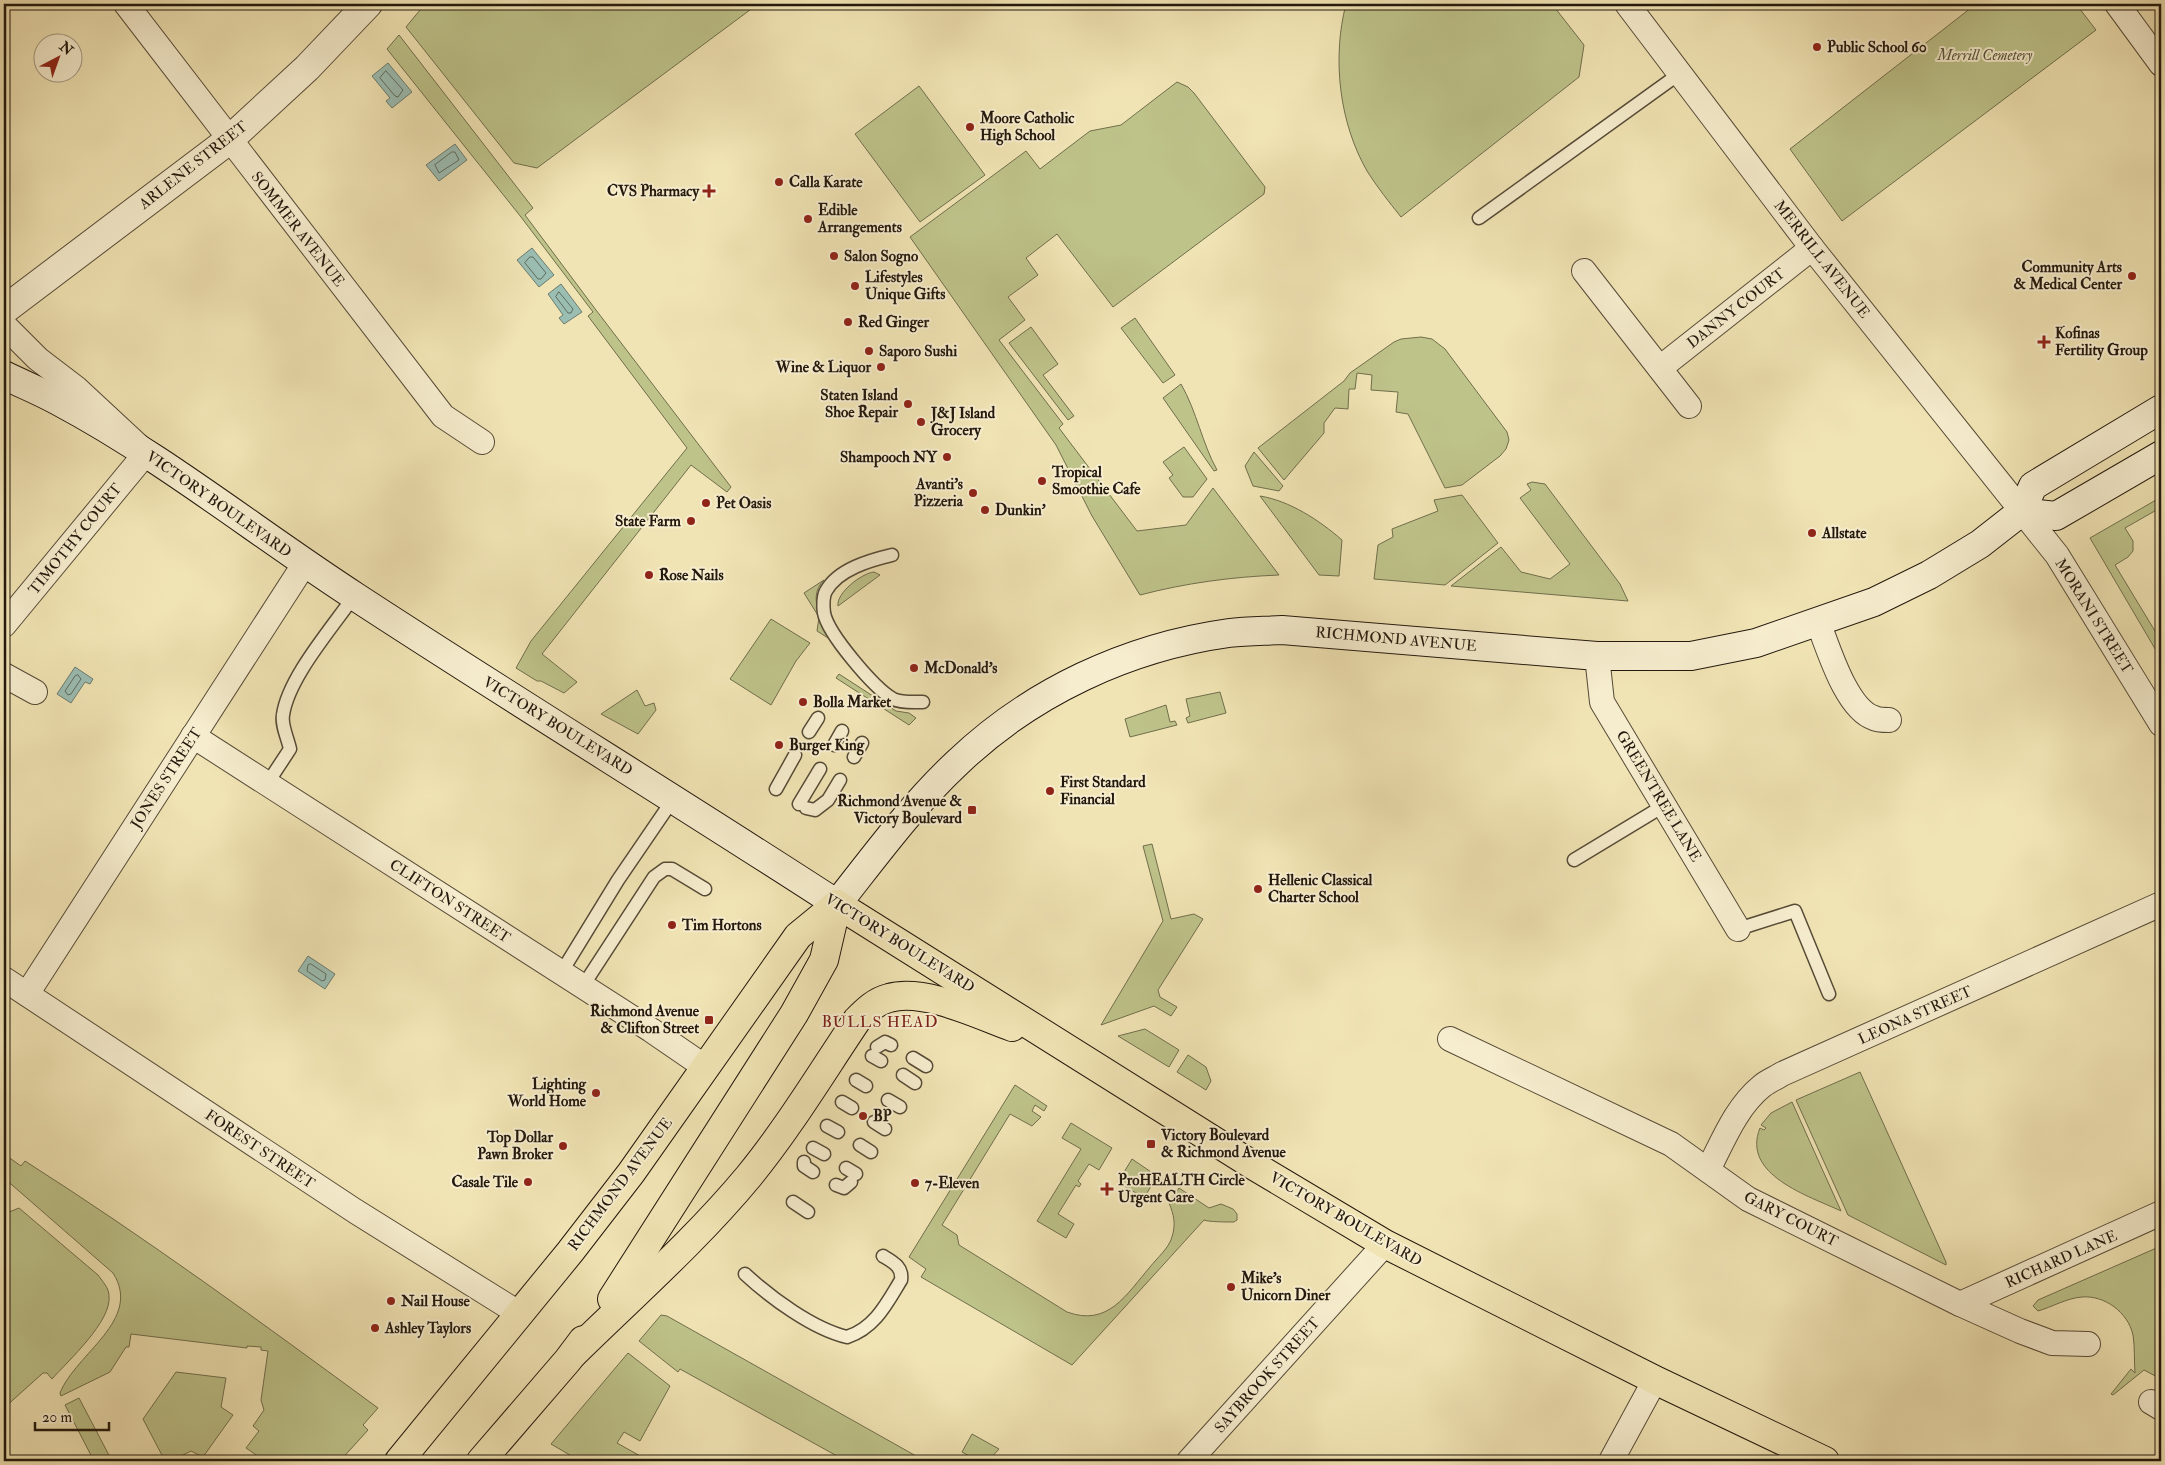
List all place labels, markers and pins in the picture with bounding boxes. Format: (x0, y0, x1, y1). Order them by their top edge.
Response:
place label: Public School 60 (1827, 38, 1927, 57)
marker: Public School 60 (1811, 41, 1823, 53)
place label: Moore Catholic High School (979, 109, 1075, 146)
marker: Moore Catholic High School (964, 121, 976, 133)
place label: Calla Karate (789, 173, 863, 192)
marker: Calla Karate (773, 176, 785, 188)
place label: CVS Pharmacy (607, 182, 700, 202)
marker: CVS Pharmacy (703, 185, 715, 197)
place label: Edible Arrangements (817, 201, 902, 238)
marker: Edible Arrangements (802, 213, 814, 225)
place label: Salon Sogno (844, 247, 919, 267)
marker: Salon Sogno (828, 250, 840, 262)
place label: Community Arts & Medical Center (2014, 258, 2122, 294)
place label: Lifestyles Unique Gifts (865, 268, 945, 305)
marker: Community Arts & Medical Center (2126, 270, 2138, 282)
marker: Lifestyles Unique Gifts (849, 280, 861, 292)
place label: Red Ginger (858, 313, 929, 333)
marker: Red Ginger (842, 316, 854, 328)
place label: Kofinas Fertility Group (2055, 324, 2148, 361)
marker: Kofinas Fertility Group (2037, 335, 2051, 349)
place label: Saporo Sushi (879, 342, 957, 362)
marker: Saporo Sushi (863, 345, 875, 357)
place label: Wine & Liquor (775, 358, 871, 378)
marker: Wine & Liquor (875, 361, 887, 373)
place label: Staten Island Shoe Repair (820, 386, 899, 423)
marker: Staten Island Shoe Repair (902, 398, 914, 410)
place label: J&J Island Grocery (930, 404, 996, 441)
marker: J&J Island Grocery (915, 416, 927, 428)
place label: Shampooch NY (840, 448, 938, 468)
marker: Shampooch NY (941, 451, 953, 463)
place label: Tropical Smoothie Cafe (1051, 463, 1141, 499)
place label: Avanti's Pizzeria (914, 475, 964, 511)
marker: Tropical Smoothie Cafe (1036, 475, 1048, 487)
marker: Avanti's Pizzeria (967, 487, 979, 499)
place label: Pet Oasis (716, 494, 771, 513)
marker: Pet Oasis (700, 497, 712, 509)
place label: Dunkin' (995, 501, 1046, 520)
marker: Dunkin' (979, 504, 991, 516)
place label: State Farm (615, 512, 681, 531)
marker: State Farm (685, 515, 697, 527)
place label: Allstate (1821, 524, 1867, 543)
marker: Allstate (1806, 527, 1818, 539)
place label: Rose Nails (659, 566, 724, 585)
marker: Rose Nails (643, 569, 655, 581)
place label: McDonald's (923, 659, 997, 678)
marker: McDonald's (908, 662, 920, 674)
place label: Bolla Market (813, 693, 891, 712)
marker: Bolla Market (797, 696, 809, 708)
place label: Burger King (789, 736, 865, 756)
marker: Burger King (773, 739, 785, 751)
place label: First Standard Financial (1060, 773, 1146, 809)
marker: First Standard Financial (1044, 785, 1056, 797)
place label: Richmond Avenue & Victory Boulevard (837, 792, 963, 829)
marker: Richmond Avenue & Victory Boulevard (966, 804, 978, 816)
place label: Hellenic Classical Charter School (1268, 871, 1373, 907)
marker: Hellenic Classical Charter School (1252, 883, 1264, 895)
place label: Tim Hortons (681, 916, 762, 935)
marker: Tim Hortons (666, 919, 678, 931)
place label: Richmond Avenue & Clifton Street (590, 1002, 700, 1038)
marker: Richmond Avenue & Clifton Street (703, 1014, 715, 1026)
place label: Lighting World Home (507, 1075, 587, 1111)
marker: Lighting World Home (590, 1087, 602, 1099)
place label: BP (873, 1107, 892, 1126)
marker: BP (857, 1110, 869, 1122)
place label: Victory Boulevard & Richmond Avenue (1160, 1126, 1286, 1162)
place label: Top Dollar Pawn Broker (477, 1128, 553, 1164)
marker: Victory Boulevard & Richmond Avenue (1145, 1138, 1157, 1150)
marker: Top Dollar Pawn Broker (557, 1140, 569, 1152)
place label: ProHEALTH Circle Urgent Care (1118, 1171, 1246, 1208)
place label: Casale Tile (451, 1173, 519, 1192)
place label: 7-Eleven (925, 1174, 980, 1193)
marker: Casale Tile (522, 1176, 534, 1188)
marker: 7-Eleven (909, 1177, 921, 1189)
marker: ProHEALTH Circle Urgent Care (1100, 1182, 1114, 1196)
place label: Mike's Unicorn Diner (1240, 1269, 1331, 1305)
marker: Mike's Unicorn Diner (1225, 1281, 1237, 1293)
place label: Nail House (400, 1292, 470, 1311)
marker: Nail House (385, 1295, 397, 1307)
place label: Ashley Taylors (384, 1319, 471, 1339)
marker: Ashley Taylors (369, 1322, 381, 1334)

